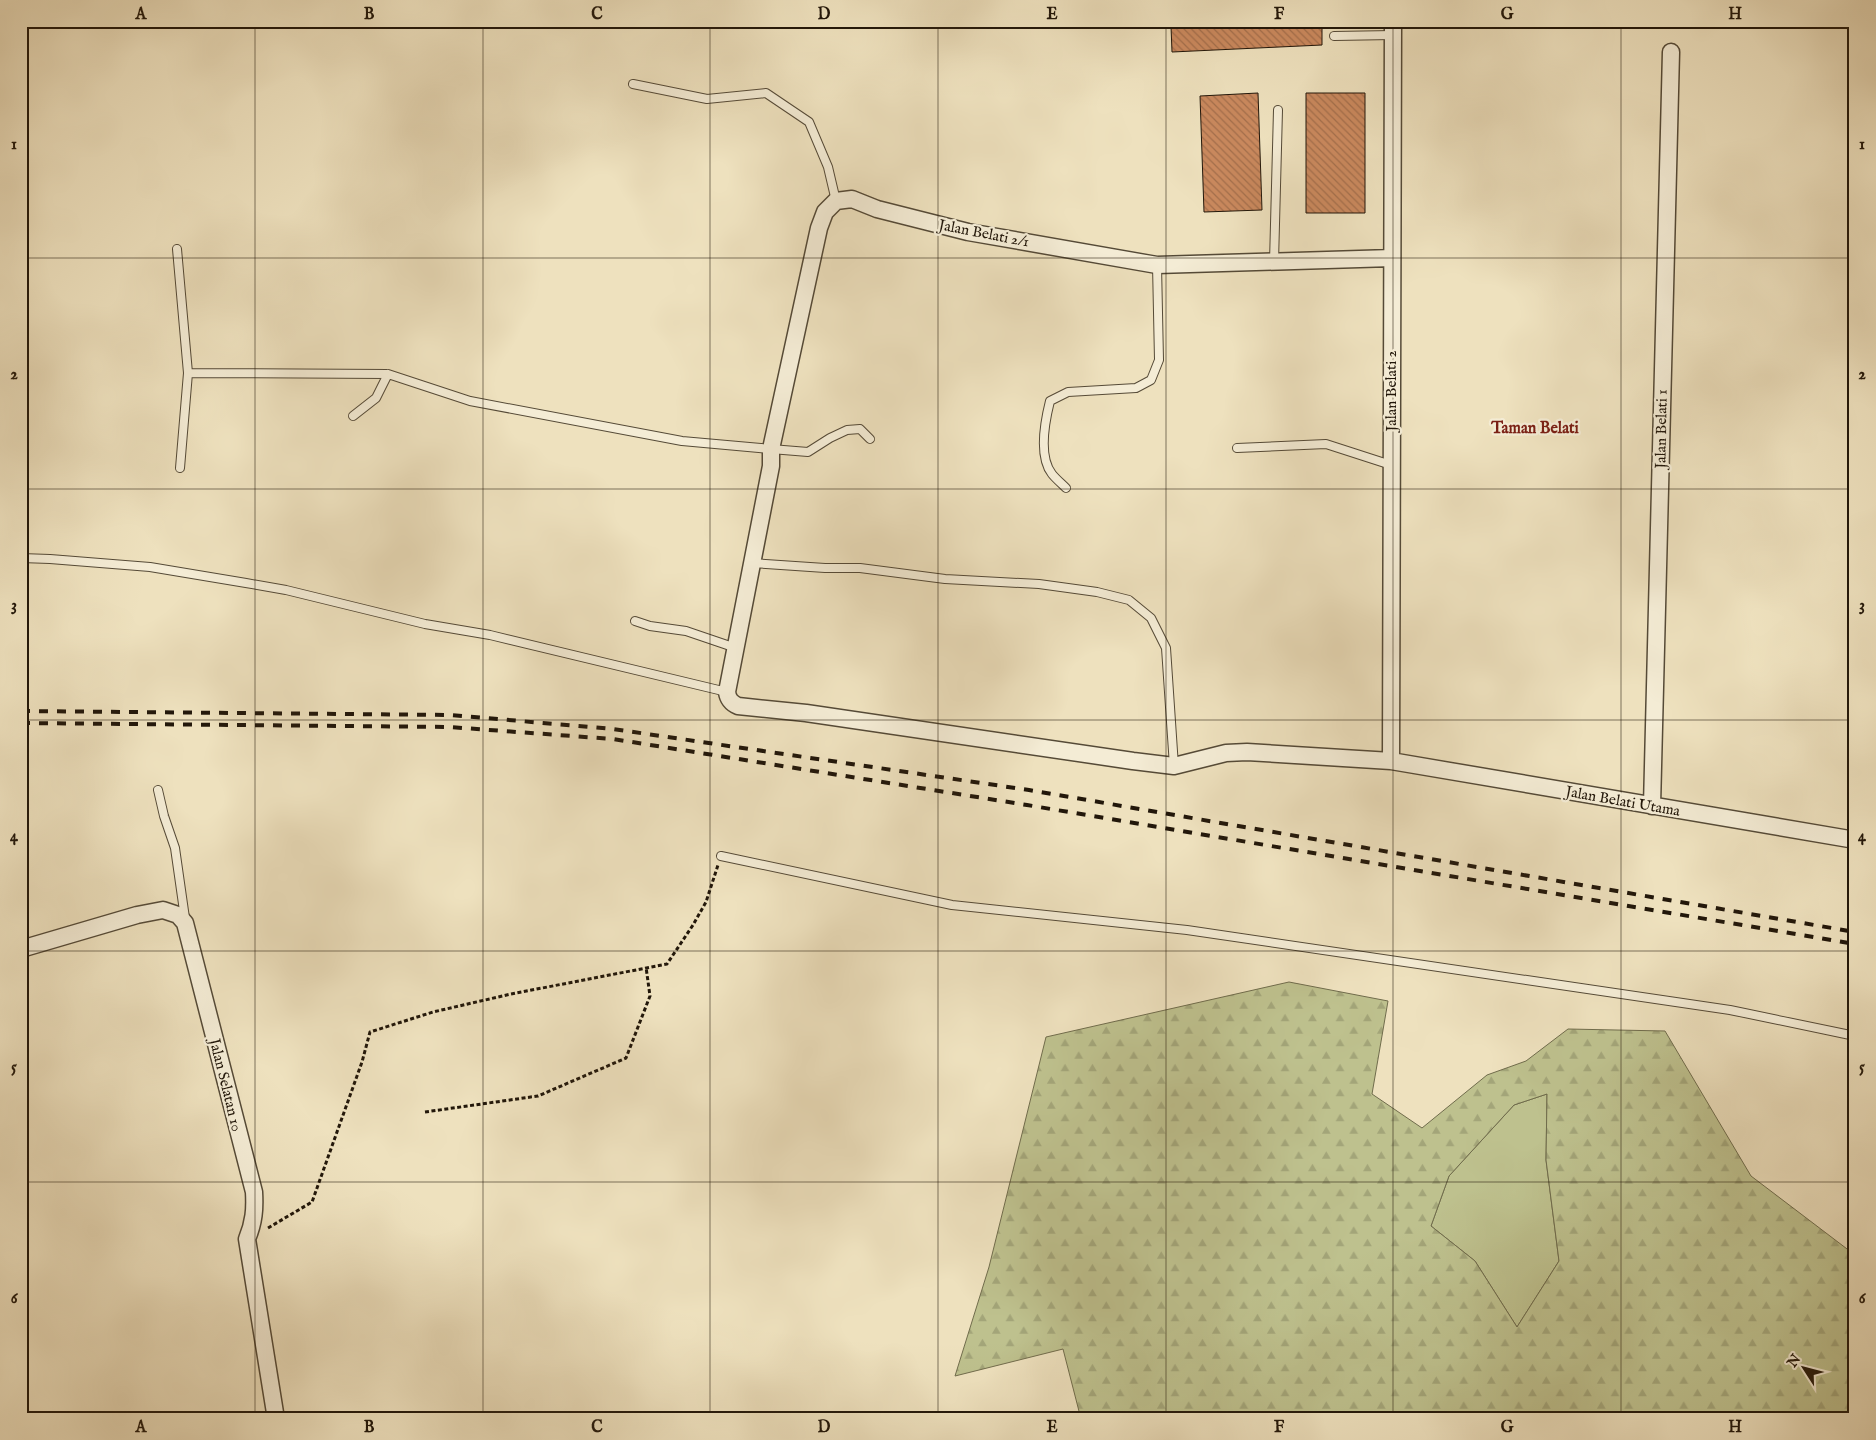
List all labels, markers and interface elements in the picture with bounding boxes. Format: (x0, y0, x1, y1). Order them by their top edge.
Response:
text: A (135, 5, 148, 25)
text: B (364, 5, 375, 25)
text: C (591, 5, 603, 25)
text: D (818, 5, 831, 25)
text: E (1046, 5, 1058, 25)
text: F (1274, 5, 1285, 25)
text: G (1501, 5, 1514, 25)
text: H (1728, 5, 1742, 25)
text: 1 (11, 135, 17, 155)
text: 1 (1859, 135, 1865, 155)
street label: Jalan Belati 2/1 (935, 215, 1031, 252)
street label: Jalan Belati 2 (1382, 351, 1401, 433)
text: 2 (10, 365, 18, 385)
text: 2 (1858, 365, 1866, 385)
street label: Jalan Belati 1 (1651, 389, 1672, 471)
district label: Taman Belati (1490, 419, 1580, 439)
text: 3 (11, 596, 17, 616)
text: 3 (1859, 596, 1865, 616)
street label: Jalan Belati Utama (1562, 782, 1682, 821)
text: 4 (10, 827, 19, 847)
text: 4 (1858, 827, 1867, 847)
street label: Jalan Selatan 10 (204, 1035, 246, 1134)
text: 5 (11, 1058, 17, 1078)
text: 5 (1859, 1058, 1865, 1078)
text: 6 (11, 1289, 19, 1309)
text: 6 (1859, 1289, 1867, 1309)
north arrow (1778, 1342, 1828, 1392)
text: N (1783, 1351, 1805, 1372)
text: A (135, 1418, 148, 1438)
text: B (364, 1418, 375, 1438)
text: C (591, 1418, 603, 1438)
text: D (818, 1418, 831, 1438)
text: E (1046, 1418, 1058, 1438)
text: F (1274, 1418, 1285, 1438)
text: G (1501, 1418, 1514, 1438)
text: H (1728, 1418, 1742, 1438)

